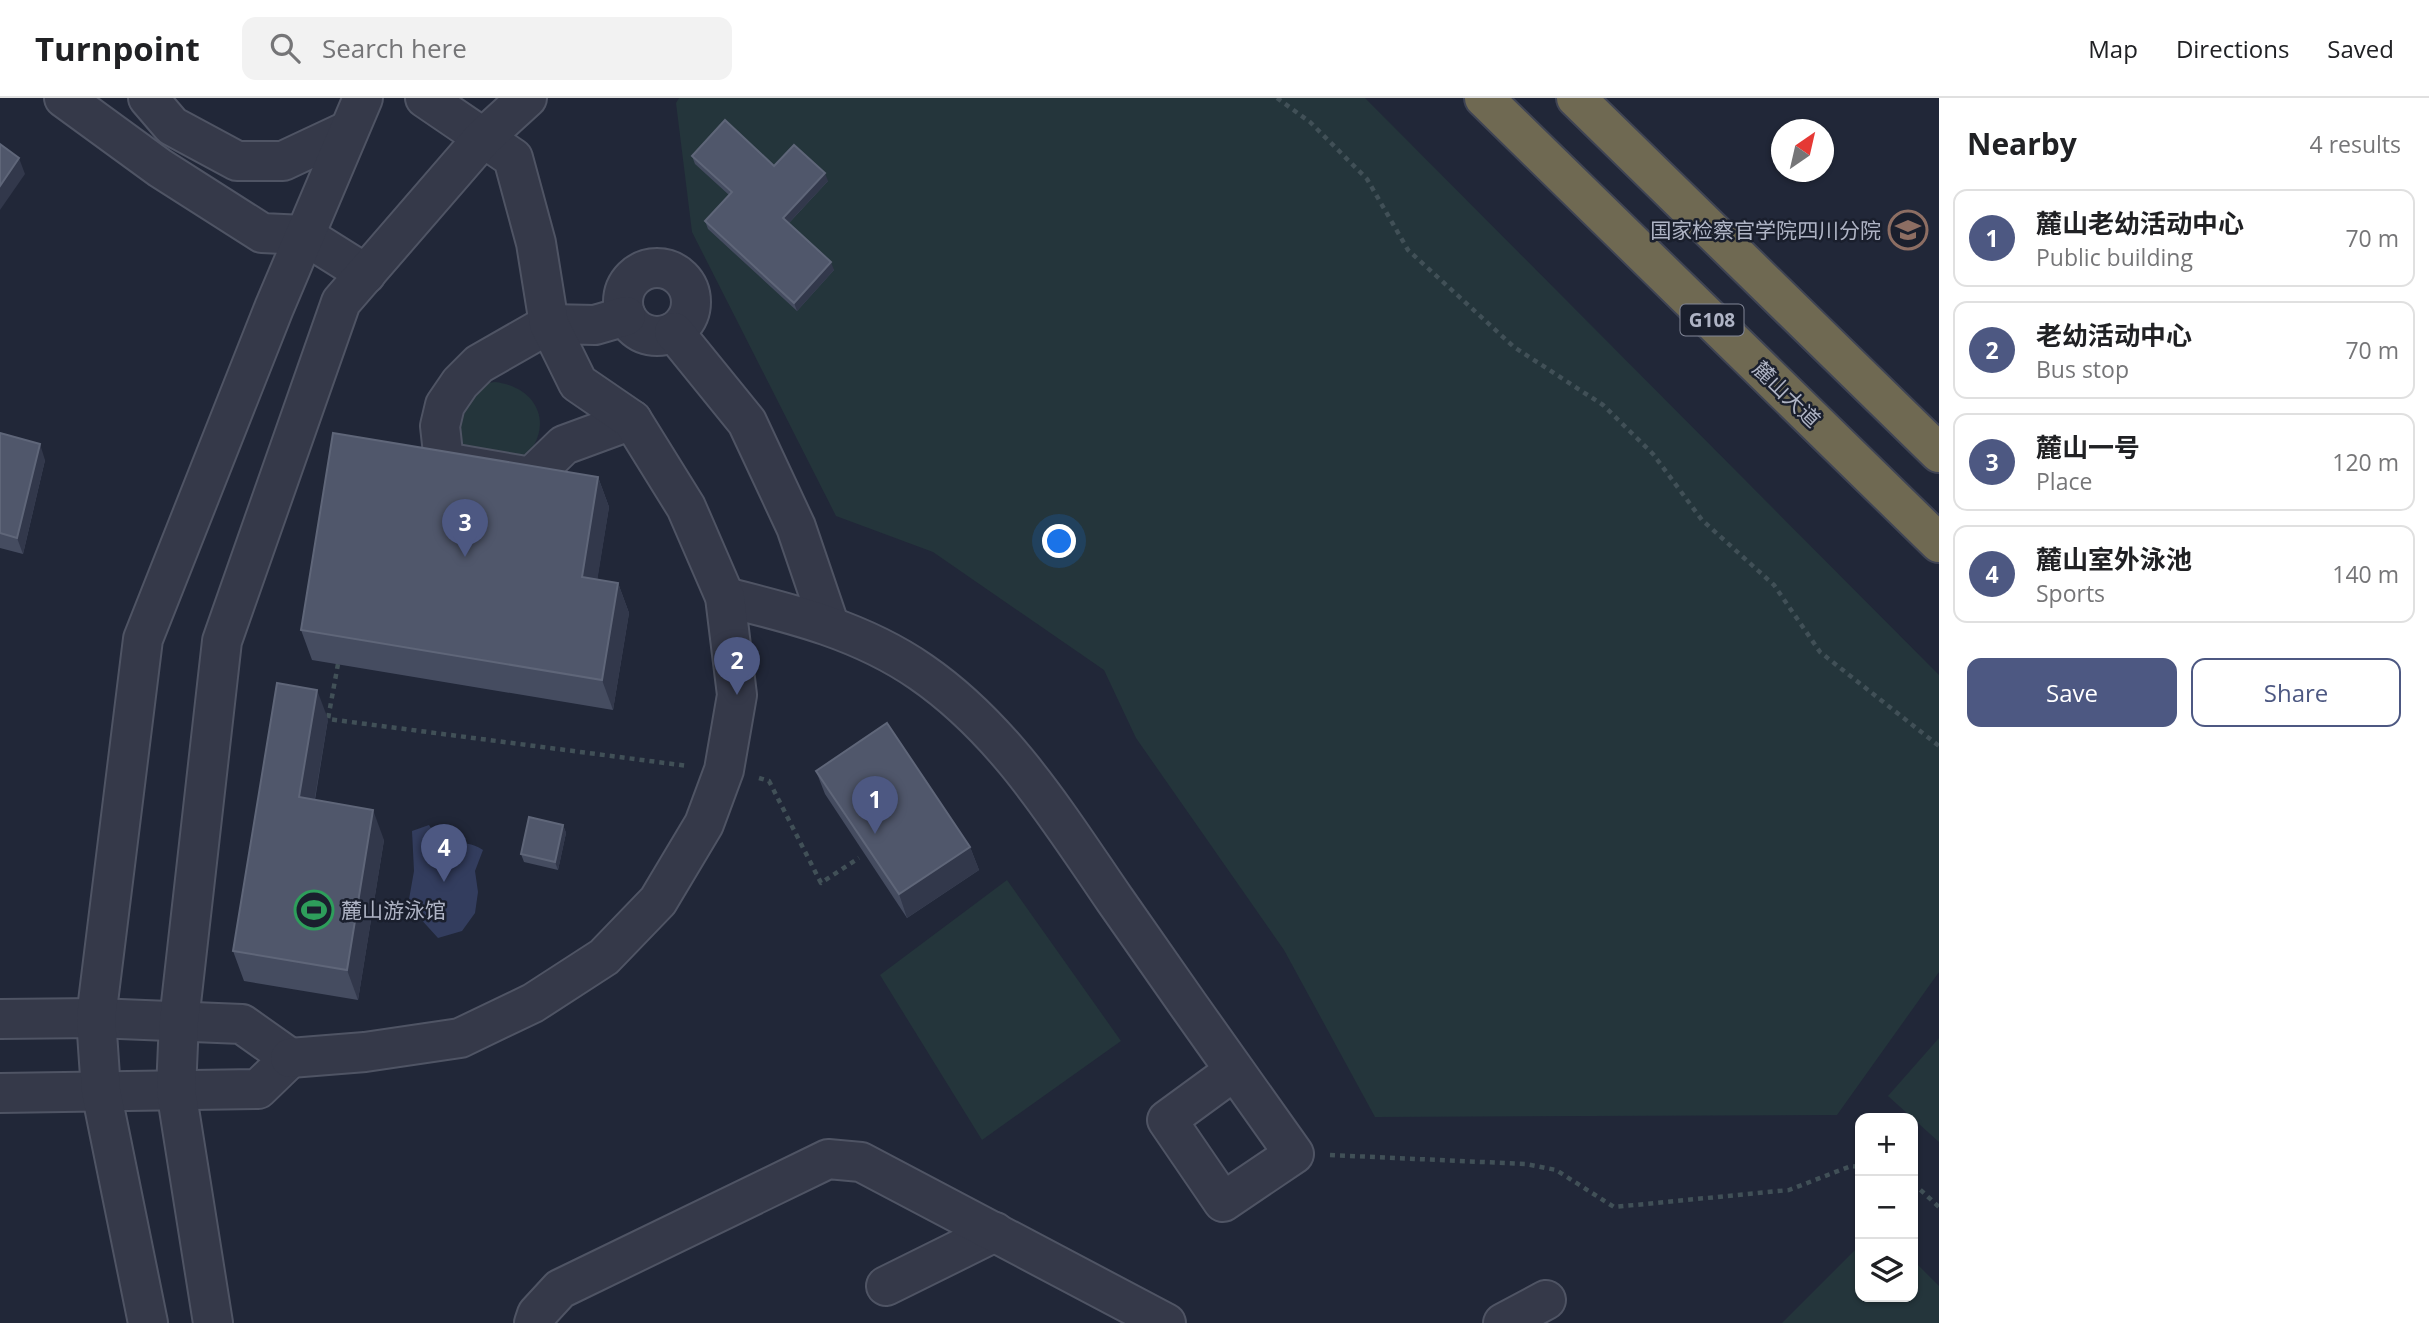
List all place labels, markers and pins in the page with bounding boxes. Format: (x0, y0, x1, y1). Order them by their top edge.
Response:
school or university icon: 国家检察官学院四川分院 (1887, 209, 1929, 251)
place label: 国家检察官学院四川分院 (1650, 216, 1881, 244)
pin: 3 (442, 499, 488, 557)
pin: 2 (714, 637, 760, 695)
pin: 1 (852, 776, 898, 834)
pin: 4 (421, 824, 467, 882)
sports icon: 麓山游泳馆 (293, 889, 335, 931)
place label: 麓山游泳馆 (341, 896, 446, 924)

